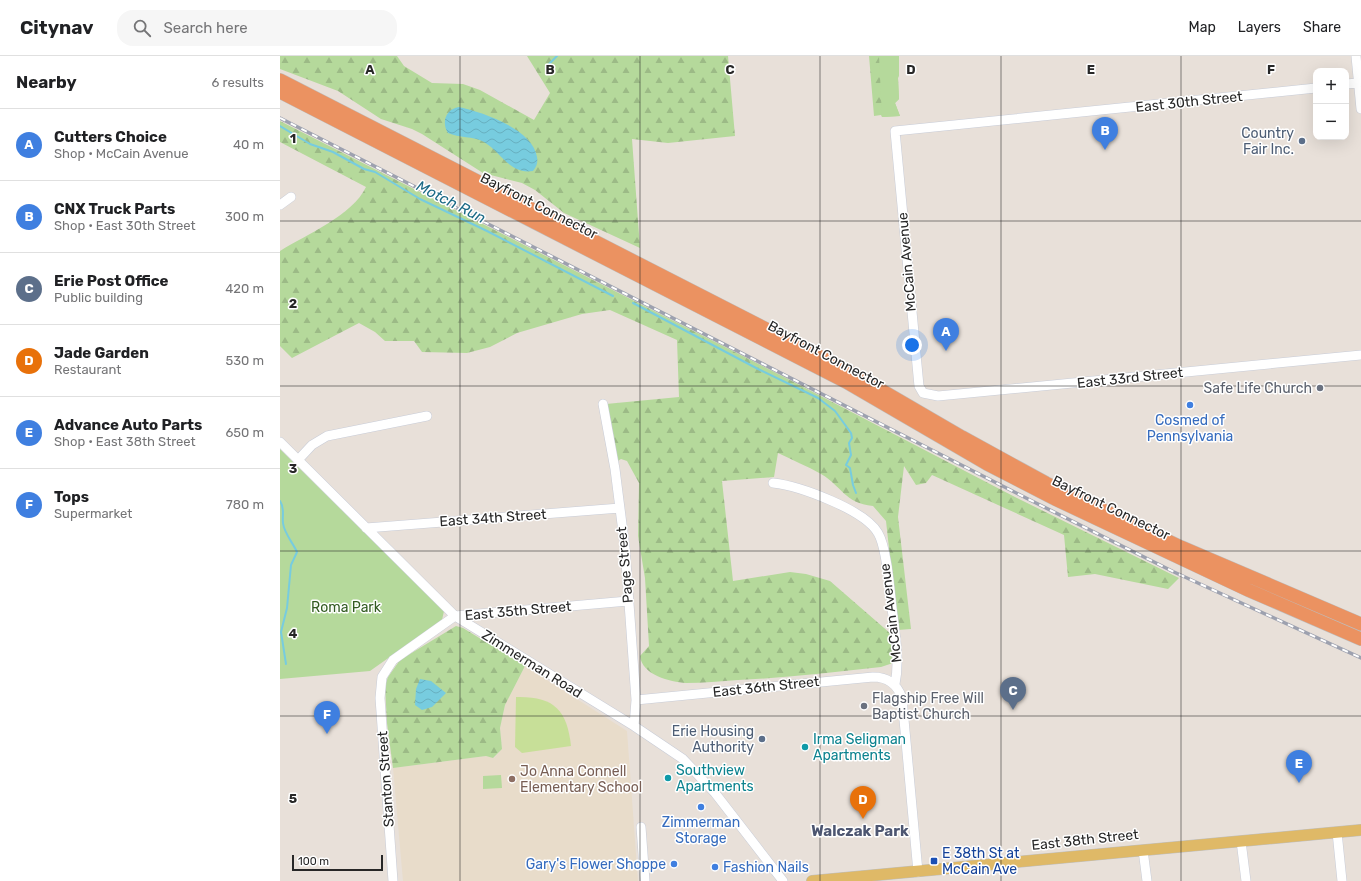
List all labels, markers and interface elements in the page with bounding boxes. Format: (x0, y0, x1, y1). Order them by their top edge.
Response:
search box (117, 10, 397, 46)
text: Citynav (20, 16, 93, 39)
icon: search (131, 17, 153, 39)
text: Search here (163, 19, 248, 37)
text: Map (1189, 19, 1216, 36)
text: Layers (1238, 19, 1281, 36)
text: Share (1303, 19, 1341, 36)
text: A (365, 62, 375, 77)
text: B (545, 62, 555, 77)
text: C (725, 62, 735, 77)
text: D (906, 62, 916, 77)
text: E (1087, 62, 1095, 77)
text: F (1267, 62, 1275, 77)
map controls (1313, 68, 1349, 140)
button: + (1313, 68, 1349, 104)
text: Nearby (16, 72, 77, 92)
text: 6 results (212, 75, 264, 90)
street label: East 30th Street (1135, 88, 1244, 116)
button: − (1313, 104, 1349, 140)
pin: B (1092, 117, 1118, 150)
place label: Country Fair Inc. (1241, 125, 1294, 158)
text: Cutters Choice (54, 128, 167, 146)
text: 1 (290, 131, 296, 146)
marker: Country Fair Inc. (1297, 136, 1307, 146)
text: A (24, 137, 34, 152)
text: 40 m (233, 137, 264, 152)
text: Shop · McCain Avenue (54, 146, 189, 161)
street label: Bayfront Connector (478, 169, 601, 243)
water label: Motch Run (413, 177, 489, 227)
text: CNX Truck Parts (54, 200, 175, 218)
text: B (24, 209, 34, 224)
text: 300 m (225, 209, 264, 224)
street label: McCain Avenue (894, 211, 920, 312)
text: Shop · East 30th Street (54, 218, 196, 233)
text: Erie Post Office (54, 272, 169, 290)
text: C (24, 281, 34, 296)
text: 420 m (225, 281, 264, 296)
text: Public building (54, 290, 143, 305)
text: 2 (289, 296, 297, 311)
street label: Bayfront Connector (765, 317, 888, 393)
pin: A (933, 318, 959, 351)
your location (902, 335, 922, 355)
text: Jade Garden (54, 344, 149, 362)
text: D (24, 353, 34, 368)
text: 530 m (225, 353, 264, 368)
text: Restaurant (54, 362, 121, 377)
street label: East 33rd Street (1076, 364, 1184, 392)
place label: Safe Life Church (1204, 380, 1312, 397)
marker: Safe Life Church (1315, 383, 1325, 393)
marker: Cosmed of Pennsylvania (1185, 400, 1195, 410)
place label: Cosmed of Pennsylvania (1147, 412, 1233, 445)
text: Advance Auto Parts (54, 416, 202, 434)
text: E (25, 425, 33, 440)
text: 650 m (225, 425, 264, 440)
text: Shop · East 38th Street (54, 434, 196, 449)
text: 3 (289, 461, 298, 476)
street label: Bayfront Connector (1049, 472, 1173, 544)
text: Tops (54, 488, 89, 506)
text: F (25, 497, 33, 512)
text: 780 m (226, 497, 264, 512)
text: Supermarket (54, 506, 132, 521)
street label: East 34th Street (439, 506, 548, 530)
street label: Page Street (613, 526, 637, 604)
street label: McCain Avenue (876, 562, 906, 664)
street label: East 35th Street (464, 598, 572, 624)
park label: Roma Park (311, 599, 382, 616)
text: 4 (289, 626, 298, 641)
street label: Zimmerman Road (479, 626, 585, 702)
street label: East 36th Street (712, 673, 821, 701)
pin: C (1000, 677, 1026, 710)
place label: Flagship Free Will Baptist Church (872, 690, 984, 723)
pin: F (314, 701, 340, 734)
marker: Flagship Free Will Baptist Church (859, 701, 869, 711)
place label: Erie Housing Authority (672, 723, 754, 756)
street label: Stanton Street (374, 730, 398, 828)
place label: Irma Seligman Apartments (813, 731, 906, 764)
marker: Erie Housing Authority (757, 734, 767, 744)
marker: Irma Seligman Apartments (800, 742, 810, 752)
pin: E (1286, 750, 1312, 783)
place label: Southview Apartments (676, 762, 754, 795)
place label: Jo Anna Connell Elementary School (520, 763, 642, 796)
marker: Southview Apartments (663, 773, 673, 783)
marker: Jo Anna Connell Elementary School (507, 774, 517, 784)
pin: D (850, 786, 876, 819)
text: 5 (289, 791, 297, 806)
marker: Zimmerman Storage (696, 802, 706, 812)
place label: Zimmerman Storage (662, 814, 740, 847)
district label: Walczak Park (811, 822, 909, 840)
street label: East 38th Street (1031, 826, 1140, 854)
place label: E 38th St at McCain Ave (942, 845, 1020, 878)
scale bar (292, 853, 383, 872)
text: 100 m (298, 855, 329, 868)
place label: Gary's Flower Shoppe (526, 856, 666, 873)
marker: E 38th St at McCain Ave (929, 856, 939, 866)
marker: Gary's Flower Shoppe (669, 859, 679, 869)
place label: Fashion Nails (723, 859, 809, 876)
marker: Fashion Nails (710, 862, 720, 872)

